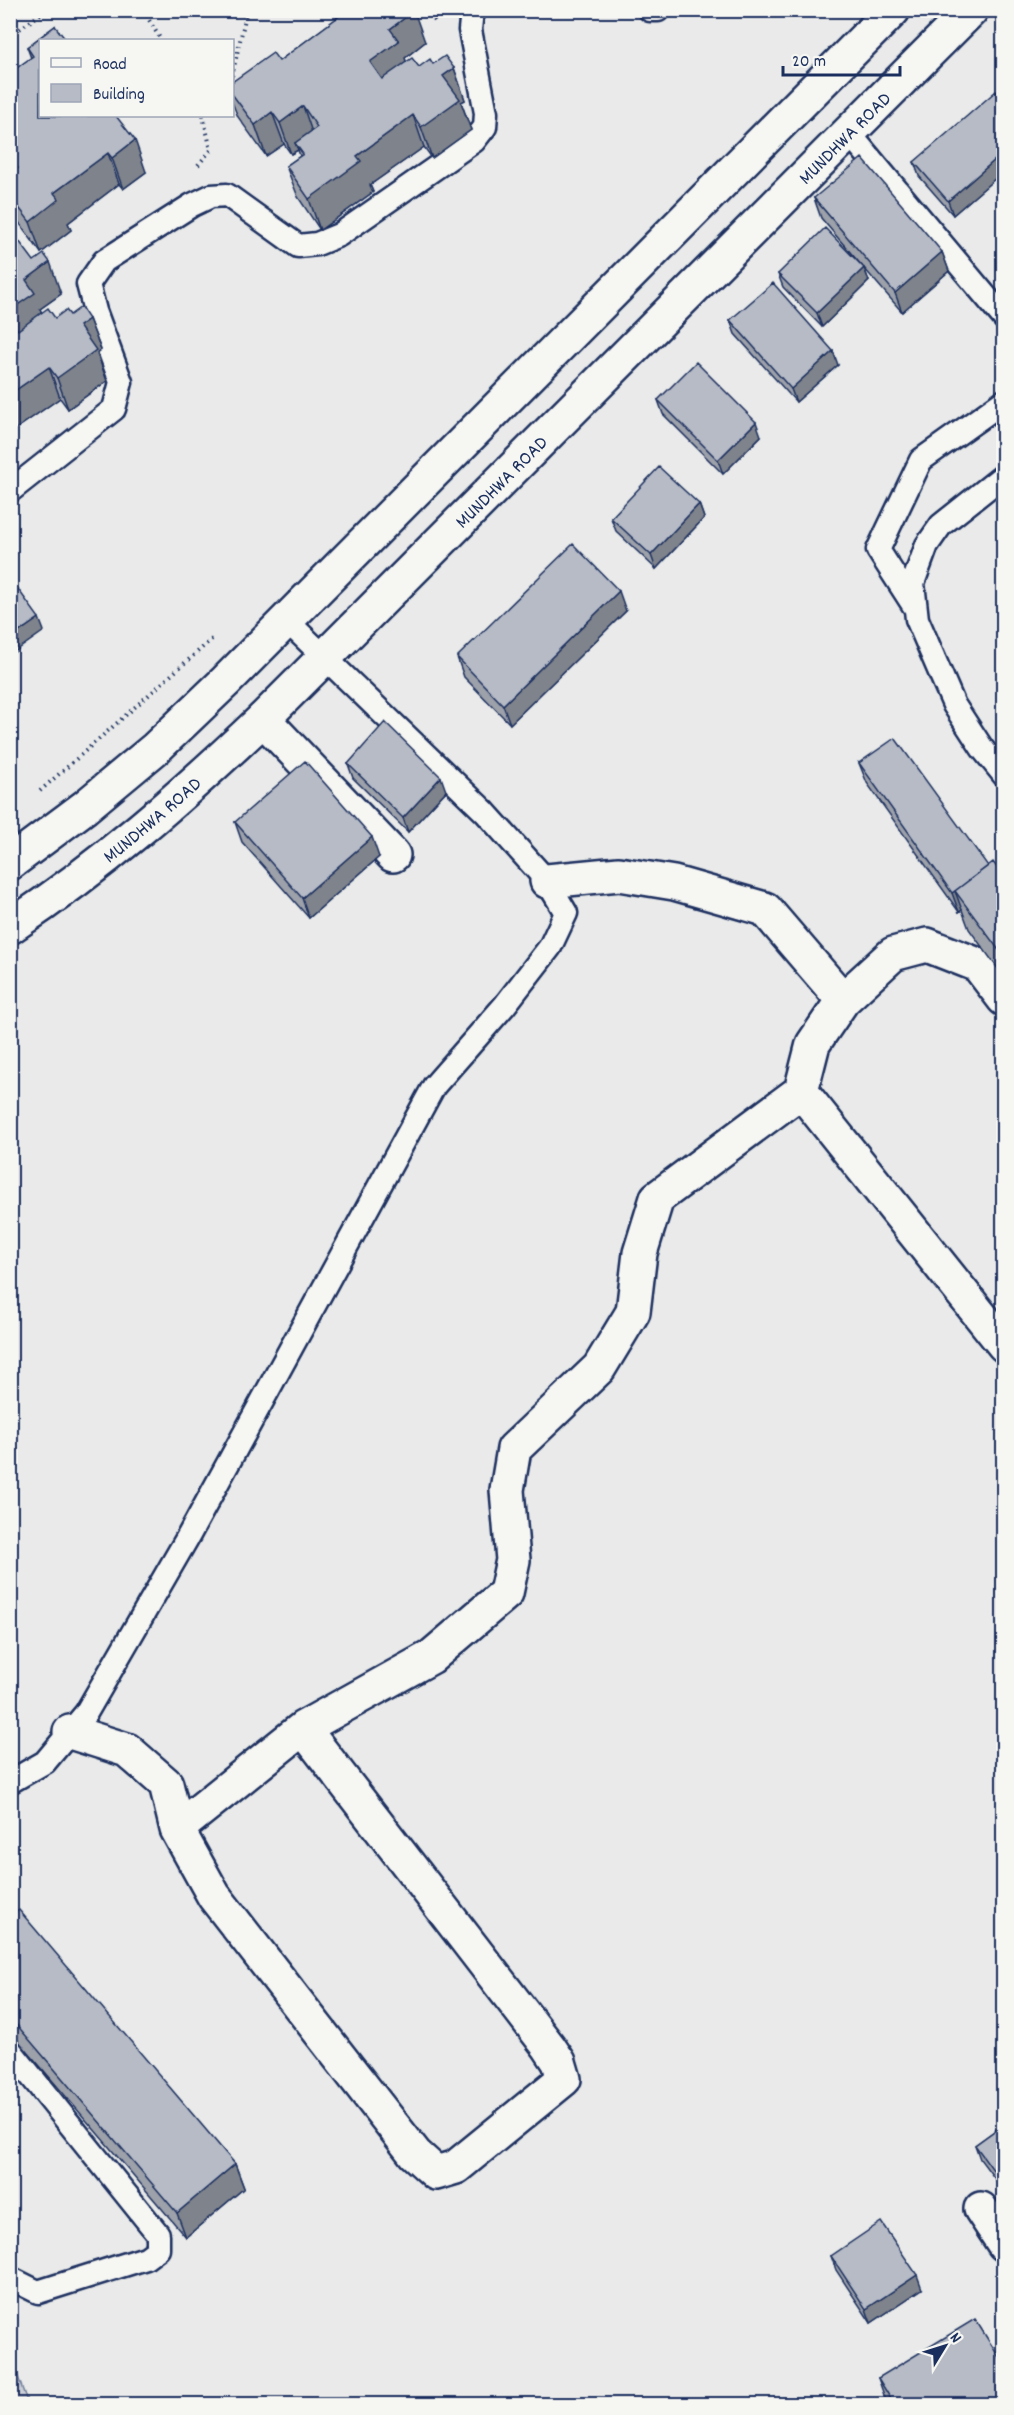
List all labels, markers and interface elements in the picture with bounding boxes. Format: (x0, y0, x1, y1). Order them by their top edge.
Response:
legend (39, 39, 234, 117)
scale bar (783, 39, 900, 77)
text: 20 m (792, 50, 826, 75)
text: Road (93, 53, 127, 78)
text: Building (93, 83, 145, 108)
street label: MUNDHWA ROAD (793, 87, 899, 192)
street label: MUNDHWA ROAD (450, 431, 555, 536)
street label: MUNDHWA ROAD (98, 771, 209, 871)
north arrow (915, 2316, 975, 2376)
text: N (943, 2328, 966, 2349)

